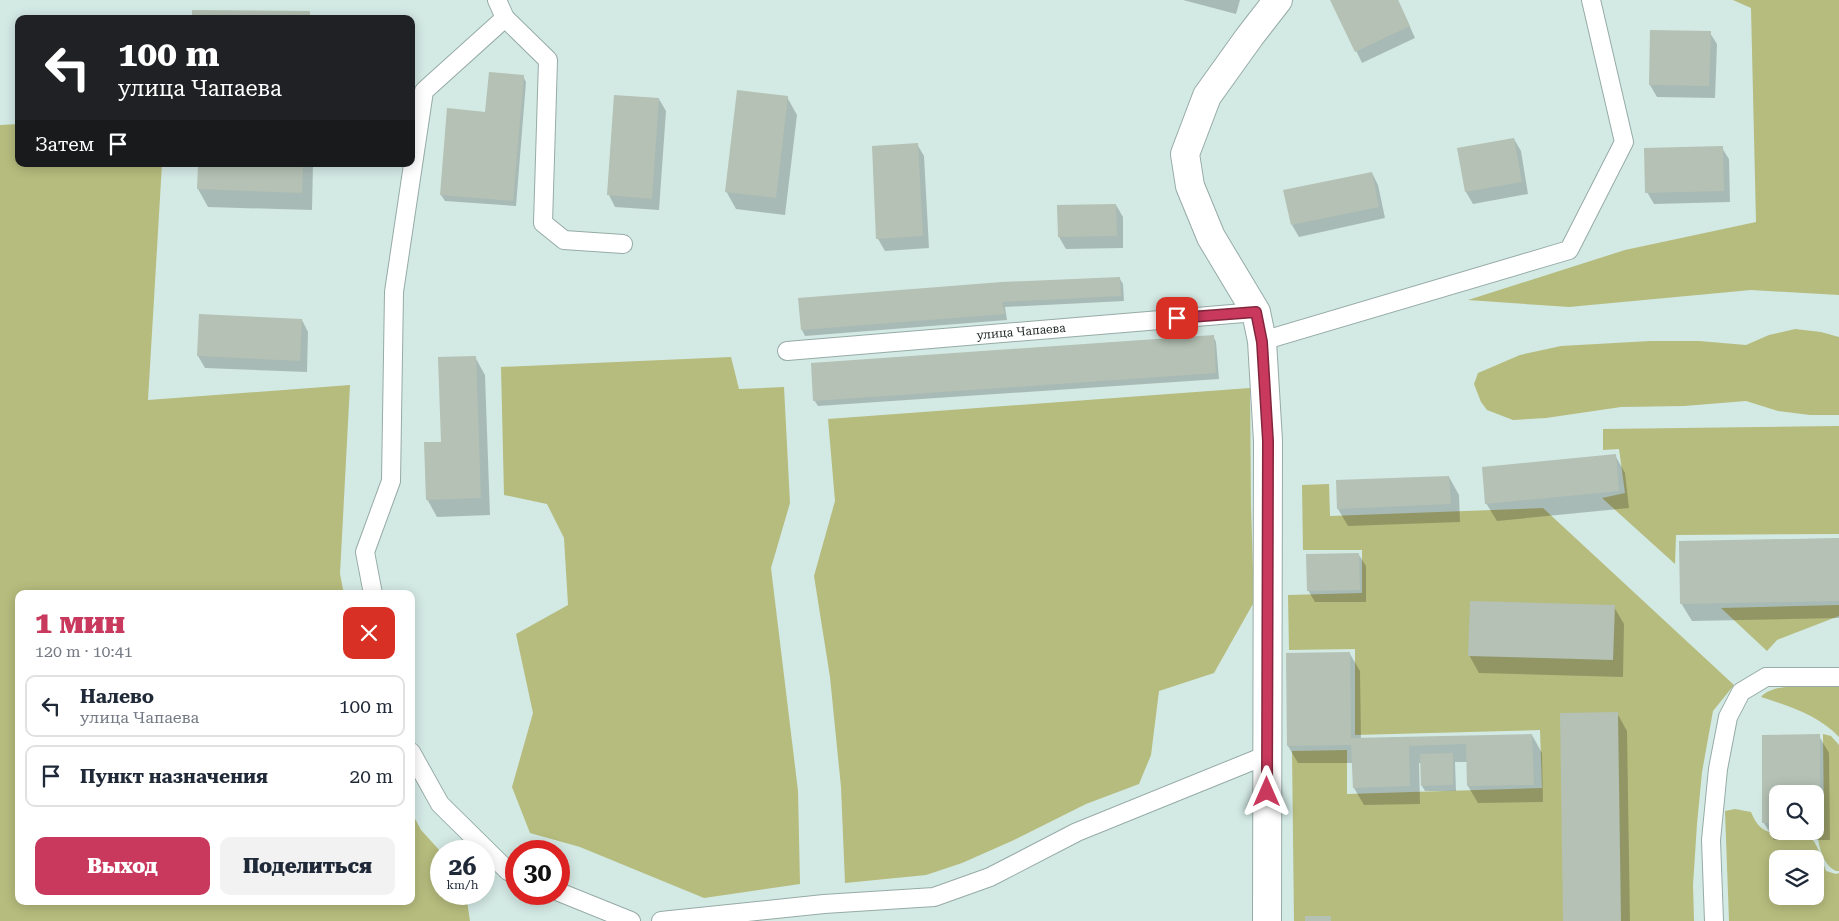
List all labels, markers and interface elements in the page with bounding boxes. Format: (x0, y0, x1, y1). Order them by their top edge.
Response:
text: 100 m (118, 34, 219, 75)
icon: left (35, 35, 100, 100)
text: улица Чапаева (118, 76, 282, 101)
icon: arrive (104, 130, 132, 158)
text: Затем (35, 133, 94, 156)
pin (1156, 297, 1198, 339)
icon: arrive (1163, 304, 1191, 332)
street label: улица Чапаева (976, 321, 1067, 342)
text: 1 мин (35, 605, 125, 640)
button: close (343, 607, 395, 659)
text: 120 m · 10:41 (35, 642, 133, 661)
text: Налево (80, 685, 154, 708)
icon: left (37, 692, 65, 720)
text: 100 m (339, 695, 393, 718)
text: улица Чапаева (80, 708, 199, 727)
icon: arrive (37, 762, 65, 790)
text: Пункт назначения (80, 765, 268, 788)
text: 20 m (350, 765, 393, 788)
position arrow (1240, 765, 1292, 817)
map controls (1769, 785, 1824, 905)
button: search (1769, 785, 1824, 840)
button: Выход (35, 837, 210, 895)
button: Поделиться (220, 837, 395, 895)
speed limit sign: 30 (505, 840, 570, 905)
button: layers (1769, 850, 1824, 905)
text: 26 (448, 852, 477, 881)
text: km/h (446, 878, 479, 892)

